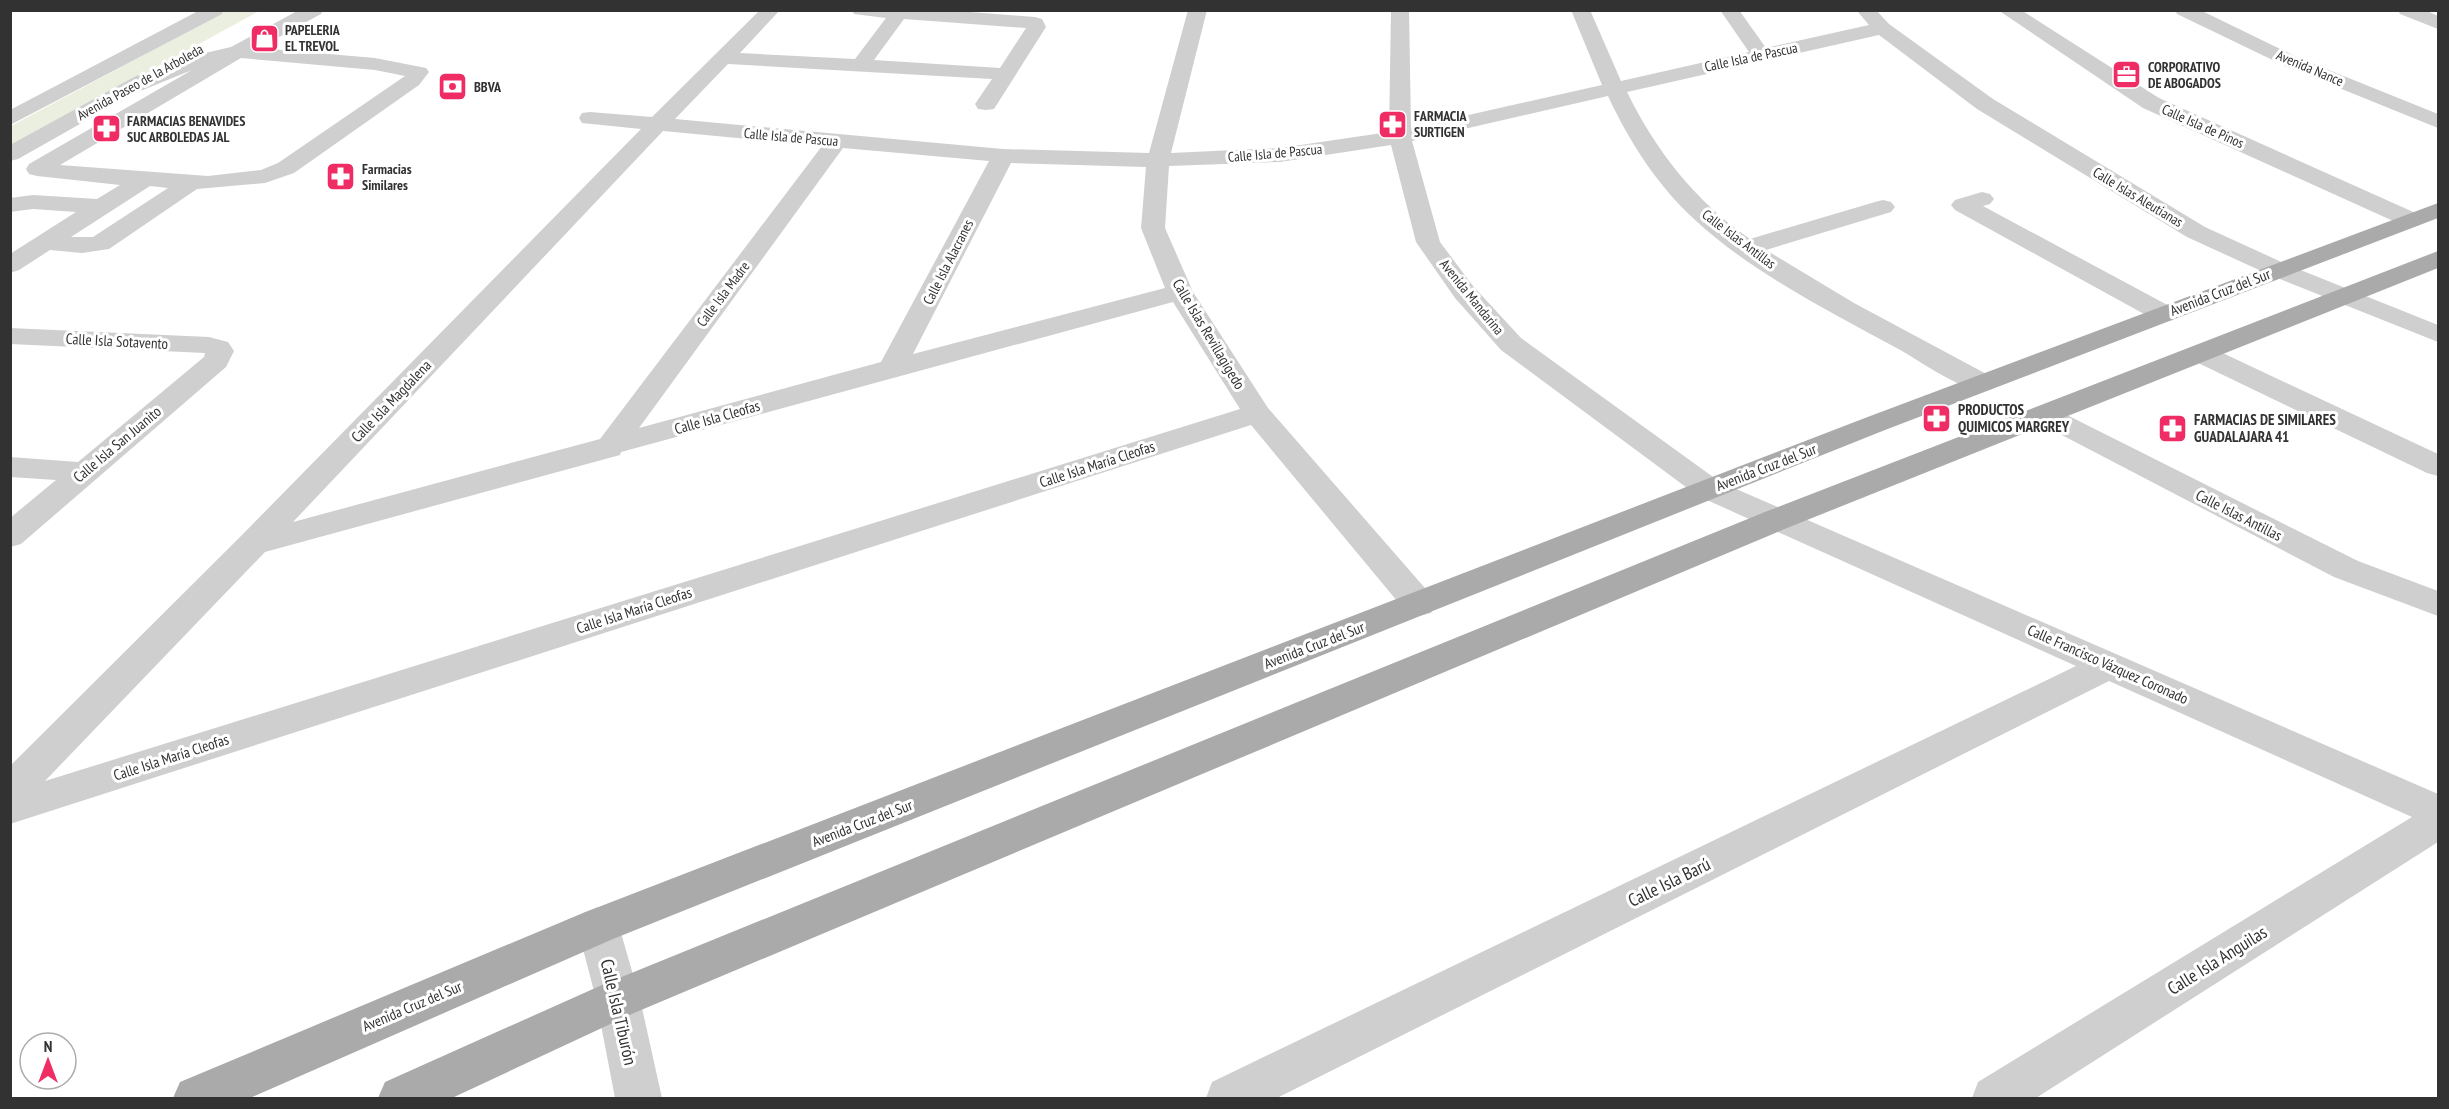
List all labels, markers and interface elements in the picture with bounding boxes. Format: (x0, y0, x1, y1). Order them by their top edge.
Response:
place label: PAPELERIA EL TREVOL (285, 21, 341, 55)
shop icon: PAPELERIA EL TREVOL (248, 22, 280, 54)
street label: Calle Isla de Pascua (1703, 38, 1799, 76)
street label: Avenida Paseo de la Arboleda (74, 40, 206, 124)
street label: Avenida Nance (2274, 46, 2346, 90)
place label: CORPORATIVO DE ABOGADOS (2148, 58, 2221, 92)
office icon: CORPORATIVO DE ABOGADOS (2111, 59, 2143, 91)
bank icon: BBVA (437, 71, 469, 103)
place label: BBVA (474, 78, 502, 96)
street label: Calle Isla de Pinos (2159, 100, 2247, 152)
place label: FARMACIA SURTIGEN (1414, 107, 1468, 141)
pharmacy icon: FARMACIA SURTIGEN (1377, 108, 1409, 140)
place label: FARMACIAS BENAVIDES SUC ARBOLEDAS JAL (127, 112, 245, 146)
pharmacy icon: FARMACIAS BENAVIDES SUC ARBOLEDAS JAL (90, 113, 122, 145)
street label: Calle Isla de Pascua (743, 124, 839, 150)
street label: Calle Isla de Pascua (1227, 140, 1323, 166)
place label: Farmacias Similares (362, 160, 412, 194)
pharmacy icon: Farmacias Similares (325, 161, 357, 193)
street label: Calle Islas Aleutianas (2090, 163, 2187, 231)
street label: Calle Islas Antillas (1699, 205, 1780, 273)
street label: Calle Isla Alacranes (919, 216, 977, 308)
street label: Avenida Mandarina (1436, 256, 1508, 338)
street label: Calle Isla Madre (693, 258, 754, 330)
street label: Avenida Cruz del Sur (2167, 264, 2274, 320)
street label: Calle Islas Revillagigedo (1169, 275, 1249, 393)
street label: Calle Isla Sotavento (65, 329, 169, 353)
street label: Calle Isla Magdalena (347, 356, 435, 446)
street label: Calle Isla Cleofas (672, 396, 762, 438)
place label: PRODUCTOS QUIMICOS MARGREY (1958, 400, 2070, 436)
street label: Calle Isla San Juanito (69, 402, 165, 486)
pharmacy icon: PRODUCTOS QUIMICOS MARGREY (1921, 402, 1953, 434)
place label: FARMACIAS DE SIMILARES GUADALAJARA 41 (2194, 410, 2336, 446)
pharmacy icon: FARMACIAS DE SIMILARES GUADALAJARA 41 (2157, 412, 2189, 444)
street label: Calle Isla María Cleofas (1037, 436, 1157, 492)
street label: Avenida Cruz del Sur (1713, 439, 1820, 495)
street label: Calle Islas Antillas (2193, 485, 2285, 545)
street label: Calle Isla María Cleofas (574, 582, 694, 638)
street label: Avenida Cruz del Sur (1261, 617, 1368, 673)
street label: Calle Francisco Vázquez Coronado (2025, 620, 2191, 708)
street label: Calle Isla María Cleofas (111, 729, 231, 785)
street label: Avenida Cruz del Sur (809, 795, 916, 851)
street label: Calle Isla Barú (1624, 852, 1714, 912)
street label: Calle Isla Anguilas (2163, 920, 2271, 1000)
street label: Calle Isla Tiburón (596, 957, 642, 1067)
street label: Avenida Cruz del Sur (359, 976, 465, 1035)
north arrow (18, 1031, 78, 1091)
text: N (44, 1036, 52, 1056)

